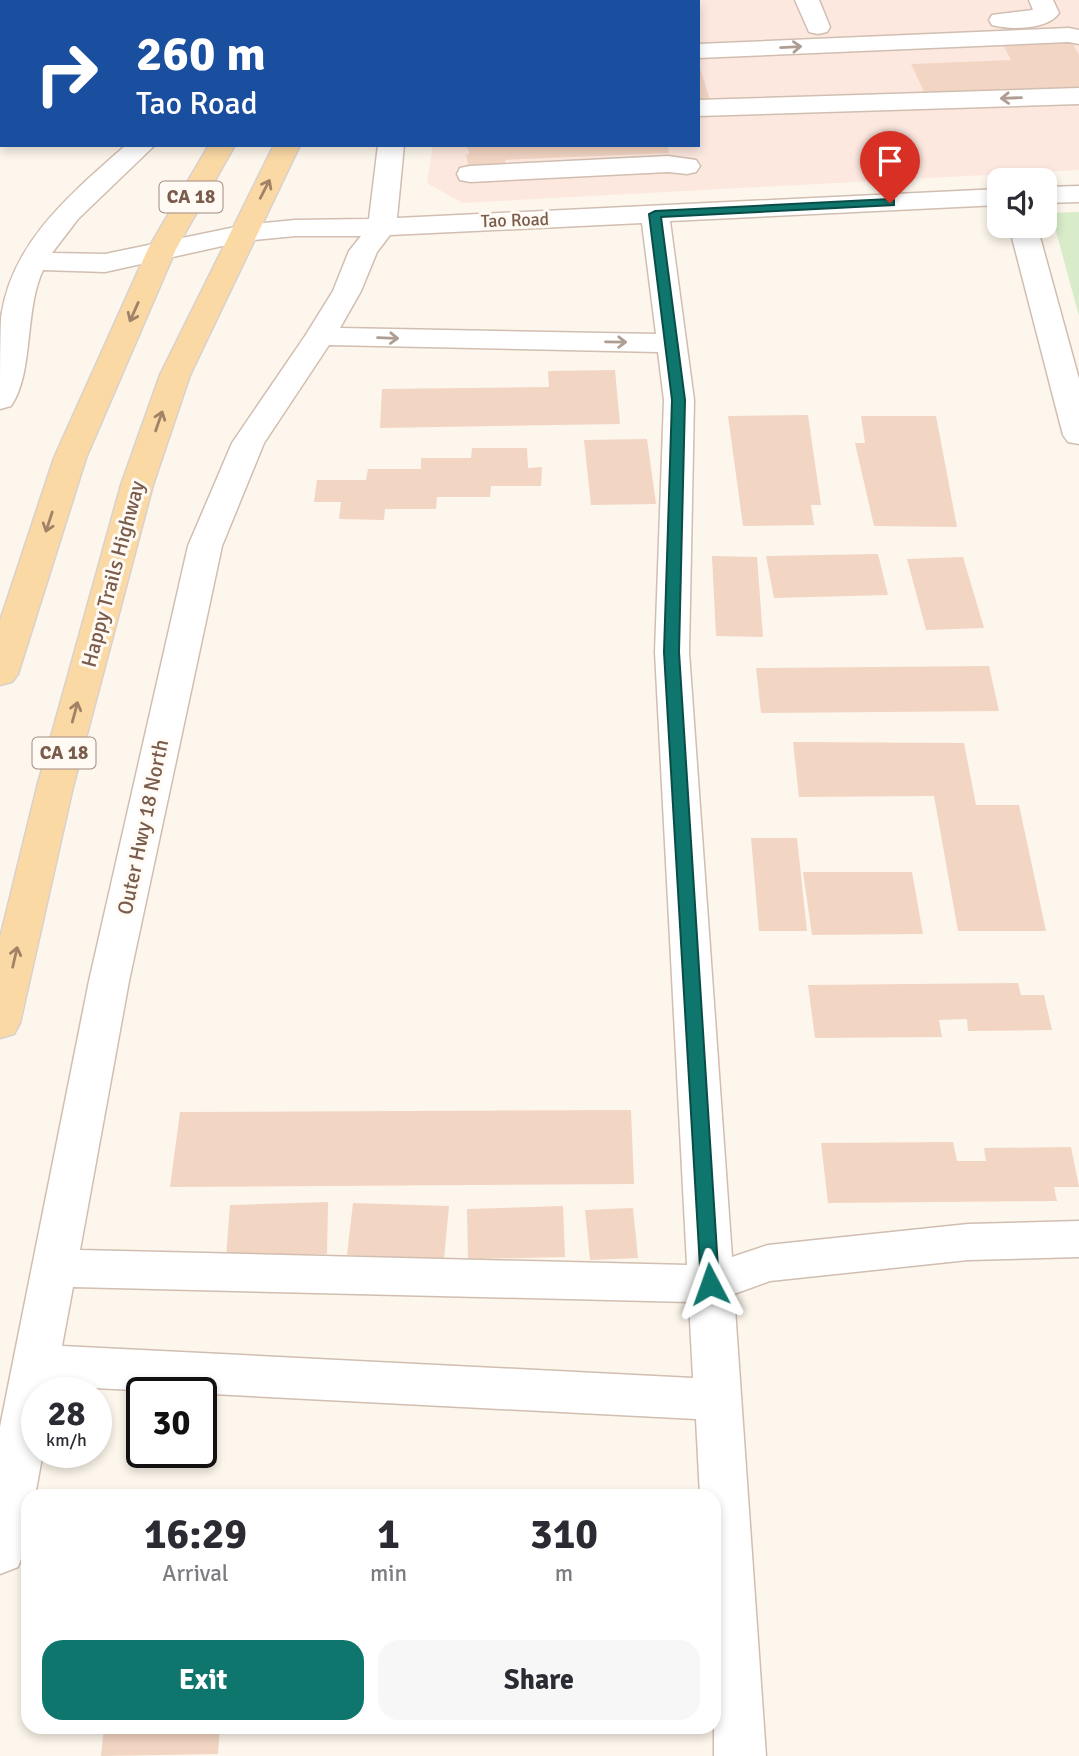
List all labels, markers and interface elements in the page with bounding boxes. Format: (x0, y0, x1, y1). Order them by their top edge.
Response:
text: 260 m (136, 24, 266, 84)
icon: right (21, 28, 112, 119)
one-way arrow (779, 40, 802, 53)
text: Tao Road (136, 84, 258, 123)
one-way arrow (1000, 92, 1023, 105)
pin (860, 131, 920, 203)
icon: arrive (871, 142, 909, 180)
map controls (987, 168, 1057, 238)
button: sound (987, 168, 1057, 238)
one-way arrow (259, 179, 272, 200)
road number: CA 18 (160, 182, 222, 212)
street label: Tao Road (480, 208, 550, 232)
one-way arrow (127, 300, 140, 322)
one-way arrow (377, 331, 400, 345)
one-way arrow (604, 335, 627, 349)
one-way arrow (154, 410, 166, 432)
street label: Happy Trails Highway (76, 478, 150, 670)
one-way arrow (42, 511, 54, 533)
one-way arrow (70, 701, 83, 723)
street label: Outer Hwy 18 North (112, 737, 174, 917)
road number: CA 18 (32, 738, 96, 768)
one-way arrow (9, 946, 23, 969)
position arrow (673, 1247, 747, 1321)
speed limit sign: 30 (126, 1377, 217, 1468)
text: 28 (48, 1392, 85, 1435)
text: km/h (46, 1429, 87, 1451)
text: 16:29 (144, 1509, 247, 1560)
text: 1 (377, 1509, 400, 1560)
text: 310 (530, 1509, 598, 1560)
text: Arrival (162, 1559, 229, 1588)
text: min (370, 1559, 407, 1588)
text: m (555, 1559, 573, 1588)
button: Exit (42, 1640, 364, 1720)
button: Share (378, 1640, 700, 1720)

